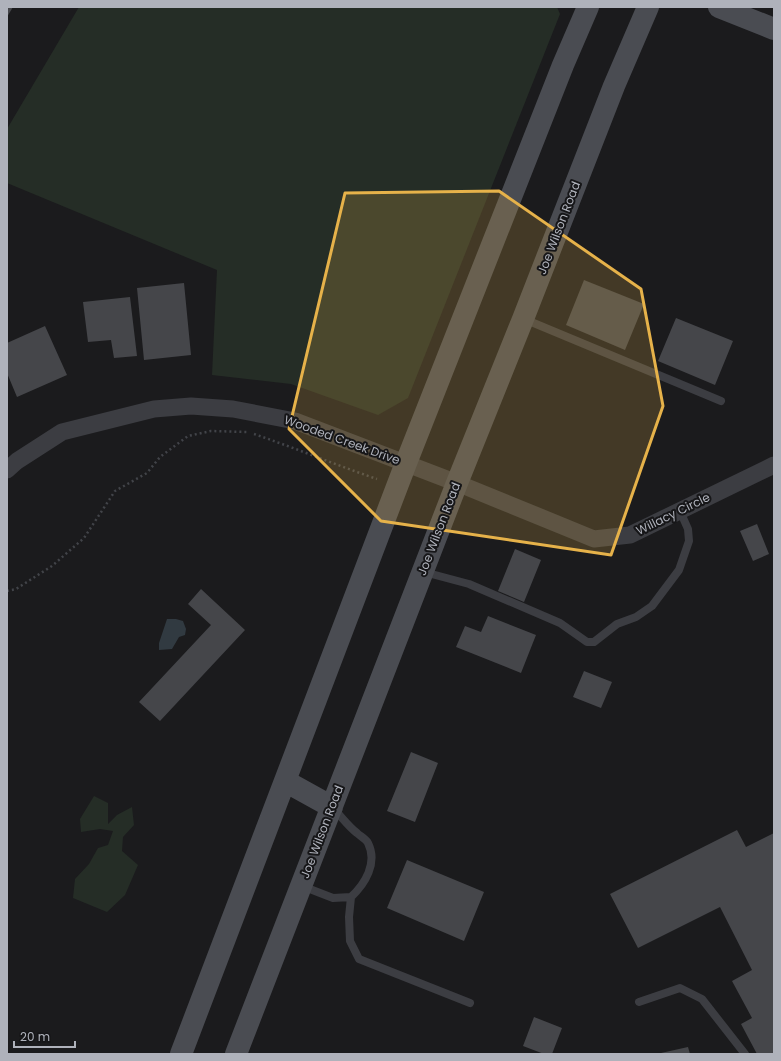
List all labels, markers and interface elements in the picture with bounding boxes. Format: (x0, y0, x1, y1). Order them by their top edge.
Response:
street label: Joe Wilson Road (533, 179, 584, 277)
street label: Wooded Creek Drive (282, 411, 402, 468)
street label: Joe Wilson Road (413, 480, 464, 578)
street label: Willacy Circle (633, 488, 713, 539)
street label: Joe Wilson Road (296, 783, 347, 881)
scale bar (14, 1023, 75, 1049)
text: 20 m (20, 1028, 50, 1045)

